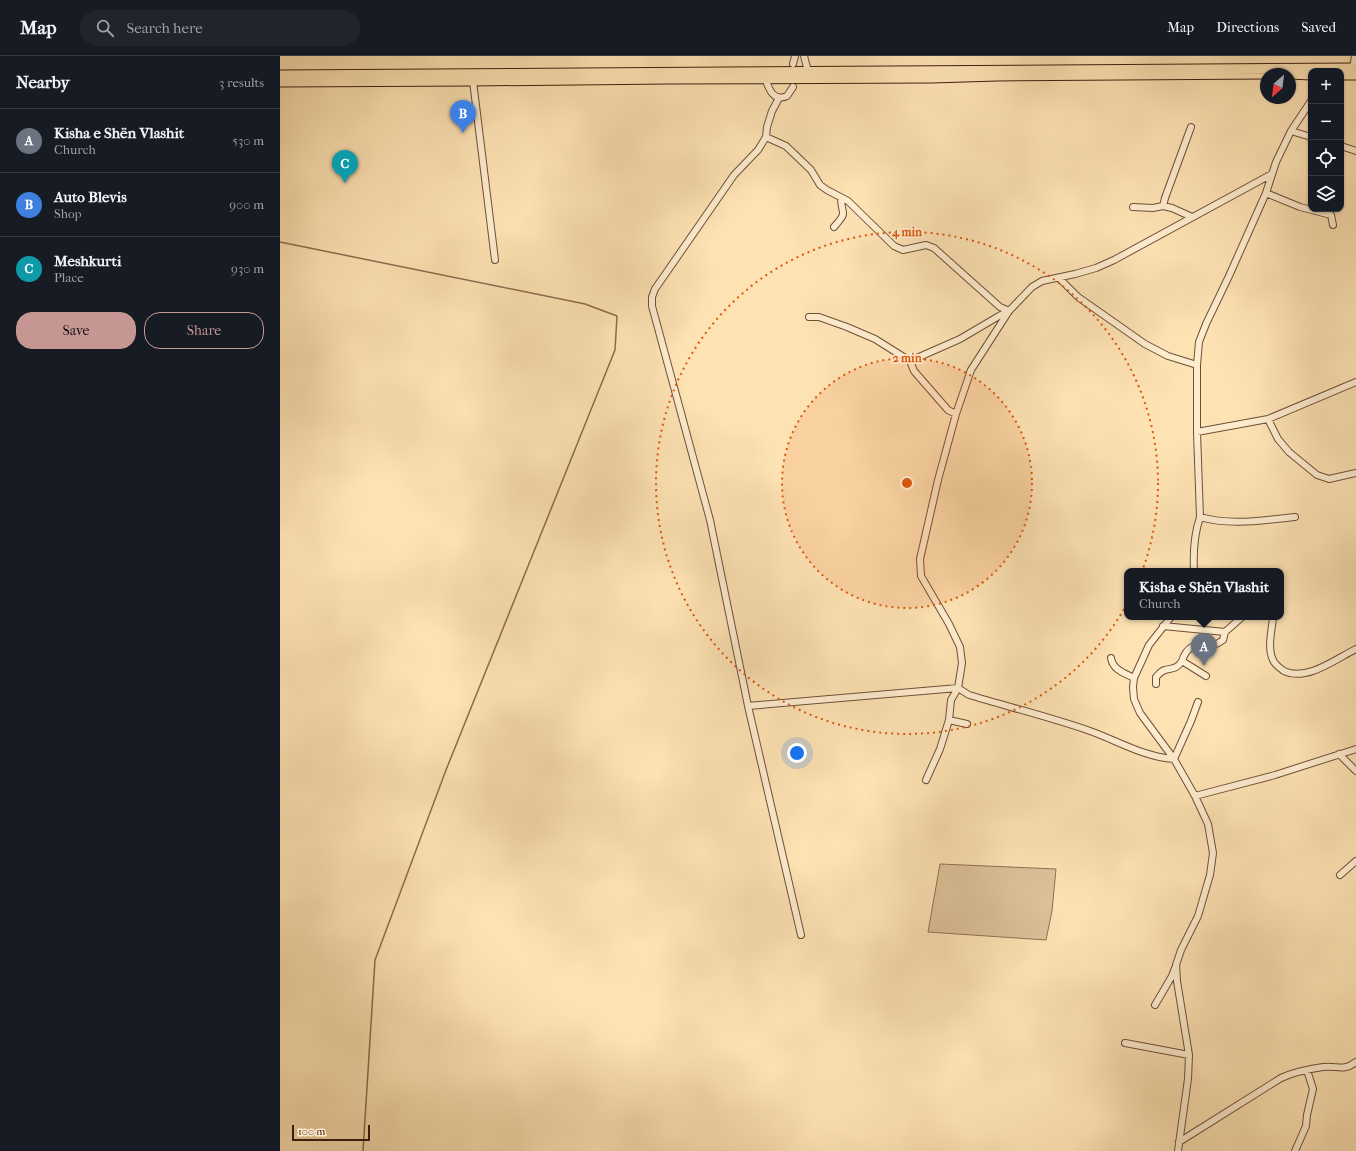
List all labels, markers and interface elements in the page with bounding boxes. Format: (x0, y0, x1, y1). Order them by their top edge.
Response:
search box (80, 10, 360, 46)
text: Map (20, 17, 56, 39)
icon: search (94, 17, 116, 39)
text: Search here (126, 19, 203, 37)
text: Map (1167, 19, 1194, 36)
text: Directions (1216, 19, 1279, 36)
text: Saved (1301, 19, 1336, 36)
north arrow (1260, 68, 1296, 104)
map controls (1308, 68, 1344, 212)
button: + (1308, 68, 1344, 104)
text: Nearby (16, 72, 70, 92)
text: 3 results (219, 75, 264, 90)
pin: B (450, 100, 476, 133)
button: − (1308, 104, 1344, 140)
text: Kisha e Shën Vlashit (54, 124, 184, 142)
text: A (25, 133, 33, 148)
text: 530 m (232, 133, 264, 148)
button: locate (1308, 140, 1344, 176)
text: Church (54, 142, 96, 157)
pin: C (332, 150, 358, 183)
button: layers (1308, 176, 1344, 212)
text: Auto Blevis (54, 188, 127, 206)
text: B (25, 197, 33, 212)
text: 900 m (229, 197, 264, 212)
text: Shop (54, 206, 82, 221)
text: 4 min (891, 225, 923, 240)
text: Meshkurti (54, 252, 121, 270)
text: C (25, 261, 33, 276)
text: 930 m (231, 261, 264, 276)
text: Place (54, 270, 84, 285)
button: Save (16, 312, 136, 349)
button: Share (144, 312, 264, 349)
text: 2 min (892, 351, 923, 365)
centre of rings (900, 476, 914, 490)
popup (1124, 568, 1284, 620)
text: Kisha e Shën Vlashit (1139, 578, 1269, 596)
text: Church (1139, 596, 1181, 611)
pin: A (1191, 633, 1217, 666)
your location (787, 743, 807, 763)
scale bar (292, 1123, 370, 1142)
text: 100 m (298, 1125, 326, 1138)

